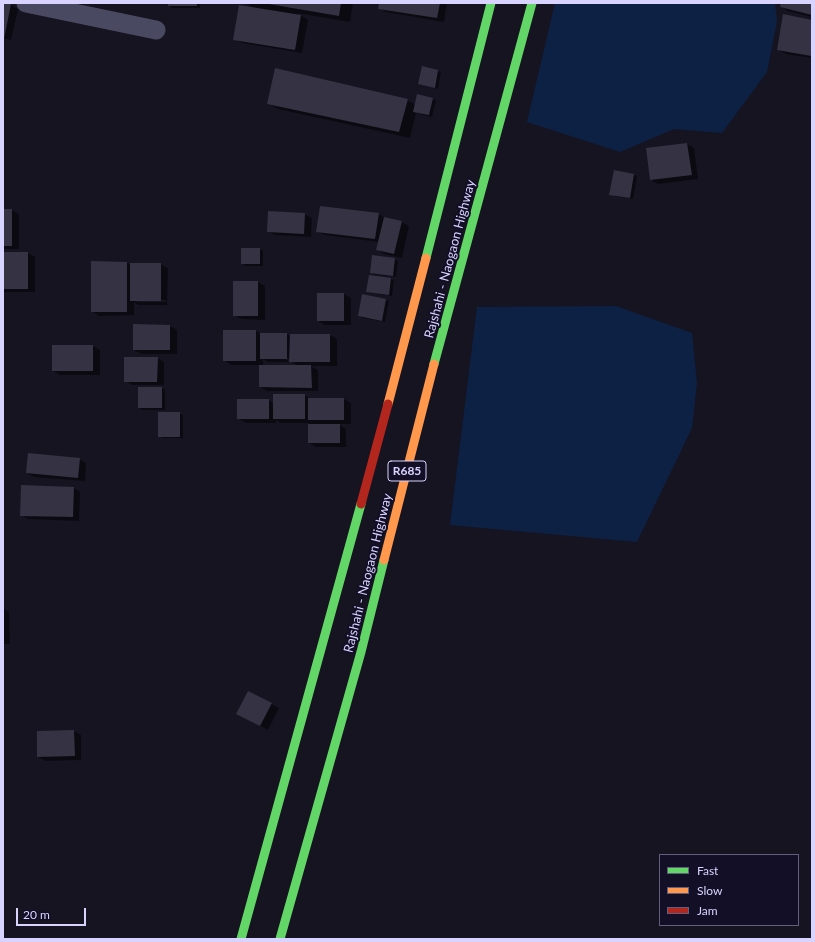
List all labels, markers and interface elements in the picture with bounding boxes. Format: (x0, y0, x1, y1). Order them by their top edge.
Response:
street label: Rajshahi - Naogaon Highway (421, 178, 479, 340)
road number: R685 (388, 461, 426, 481)
street label: Rajshahi - Naogaon Highway (341, 492, 395, 654)
legend (659, 854, 799, 926)
text: Fast (697, 863, 718, 878)
text: Slow (697, 883, 722, 898)
scale bar (18, 900, 88, 926)
text: Jam (697, 903, 718, 918)
text: 20 m (23, 907, 50, 922)

